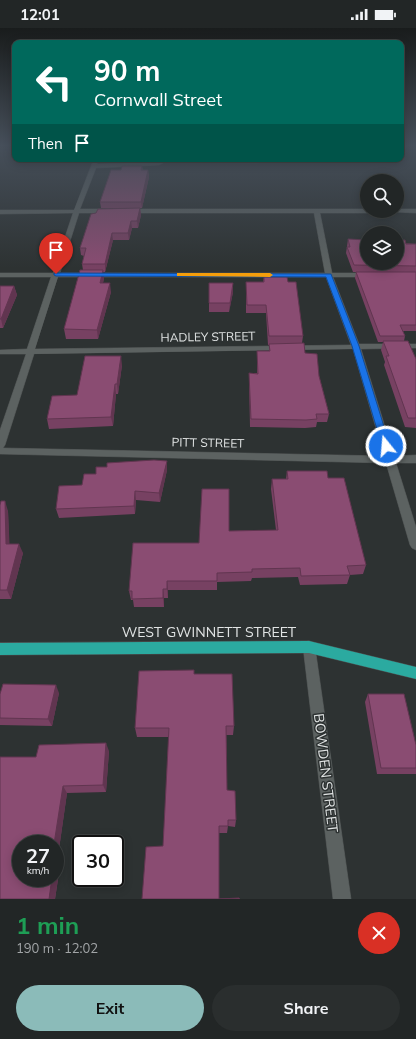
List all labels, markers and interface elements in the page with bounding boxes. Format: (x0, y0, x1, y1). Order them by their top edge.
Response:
text: 12:01 (20, 5, 60, 24)
text: 90 m (94, 53, 160, 88)
icon: left (28, 56, 80, 108)
text: Cornwall Street (94, 88, 222, 111)
icon: arrive (71, 132, 93, 154)
text: Then (28, 134, 63, 153)
map controls (360, 174, 404, 270)
button: search (360, 174, 404, 218)
button: layers (360, 226, 404, 270)
pin (39, 233, 73, 274)
icon: arrive (45, 239, 67, 261)
street label: HADLEY STREET (160, 328, 256, 345)
position arrow (365, 425, 407, 467)
street label: PITT STREET (172, 434, 245, 451)
street label: WEST GWINNETT STREET (122, 623, 297, 641)
street label: BOWDEN STREET (310, 712, 342, 834)
speed limit sign: 30 (72, 835, 124, 887)
text: 27 (26, 843, 50, 868)
text: km/h (27, 864, 49, 877)
text: 1 min (16, 910, 79, 940)
button: close (358, 912, 400, 954)
text: 190 m · 12:02 (16, 940, 98, 956)
button: Exit (16, 985, 204, 1031)
button: Share (212, 985, 400, 1031)

